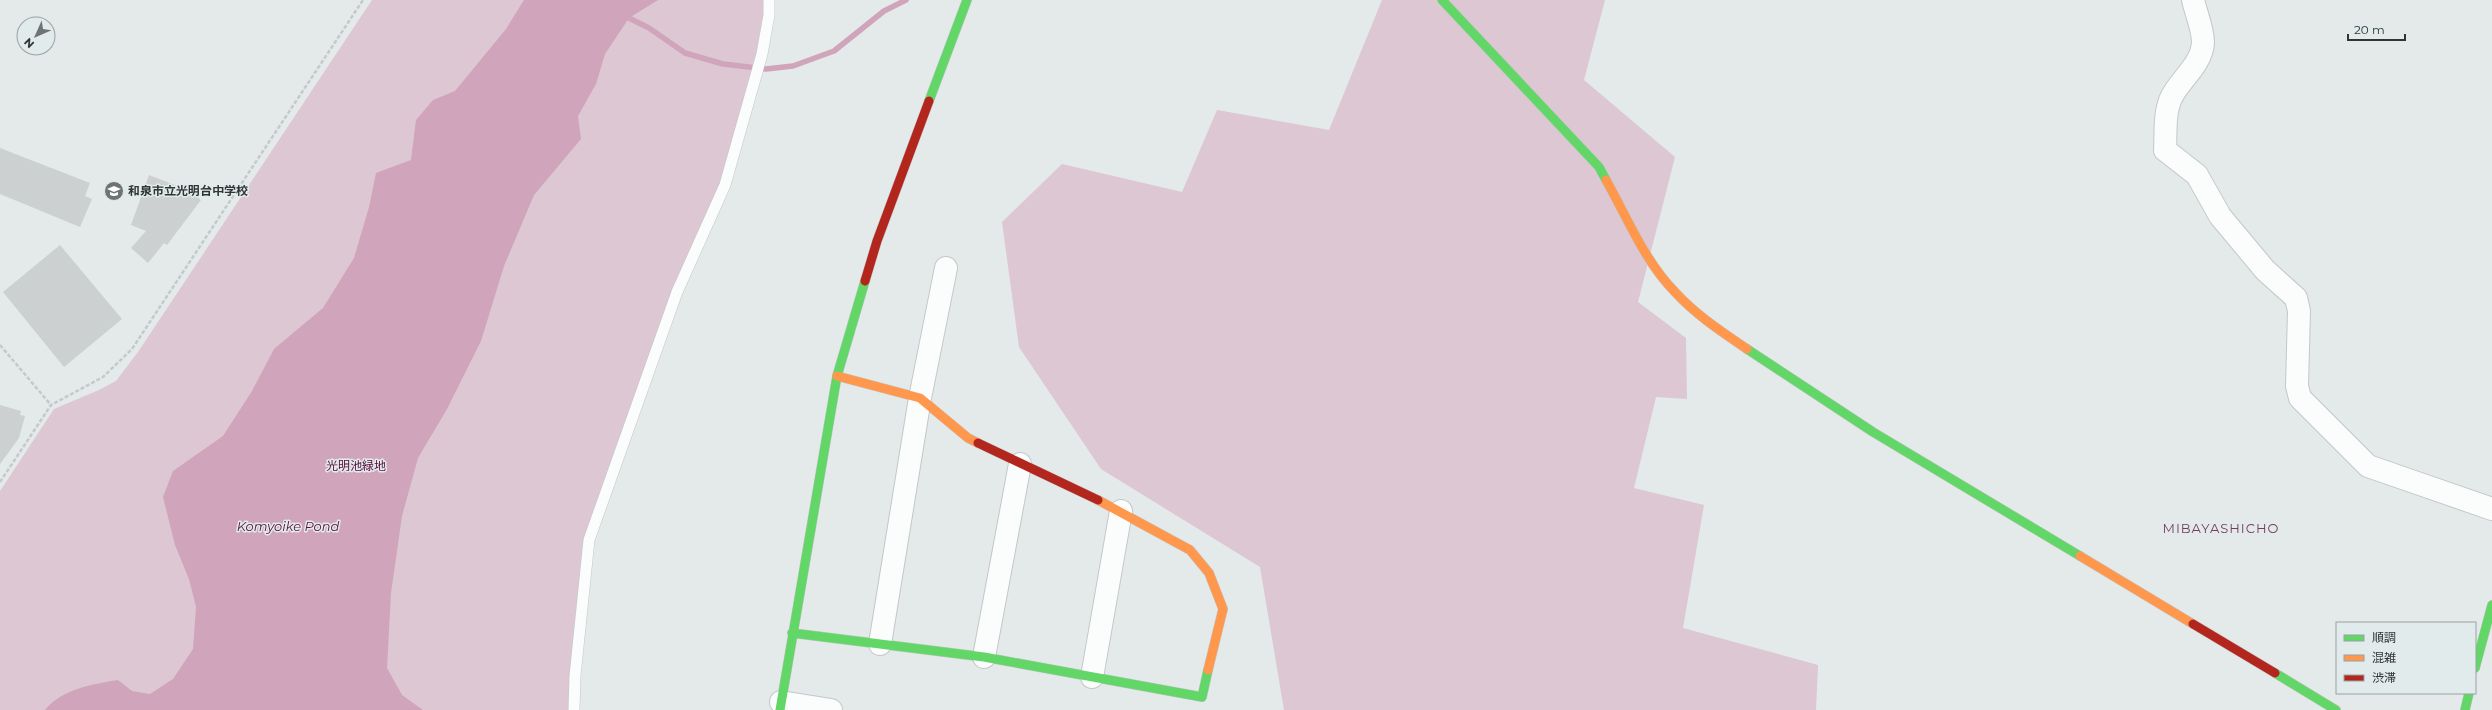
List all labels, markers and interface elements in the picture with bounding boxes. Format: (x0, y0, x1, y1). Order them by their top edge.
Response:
north arrow (16, 16, 56, 56)
scale bar (2348, 16, 2405, 42)
text: 20 m (2354, 22, 2385, 37)
text: N (21, 35, 37, 51)
school or university icon: 和泉市立光明台中学校 (103, 180, 125, 202)
place label: 和泉市立光明台中学校 (128, 183, 248, 198)
park label: 光明池緑地 (326, 458, 386, 473)
water label: Komyoike Pond (237, 518, 340, 534)
district label: MIBAYASHICHO (2163, 520, 2279, 536)
legend (2336, 622, 2476, 694)
text: 順調 (2372, 630, 2396, 645)
text: 混雑 (2372, 650, 2396, 665)
text: 渋滞 (2372, 670, 2396, 685)

